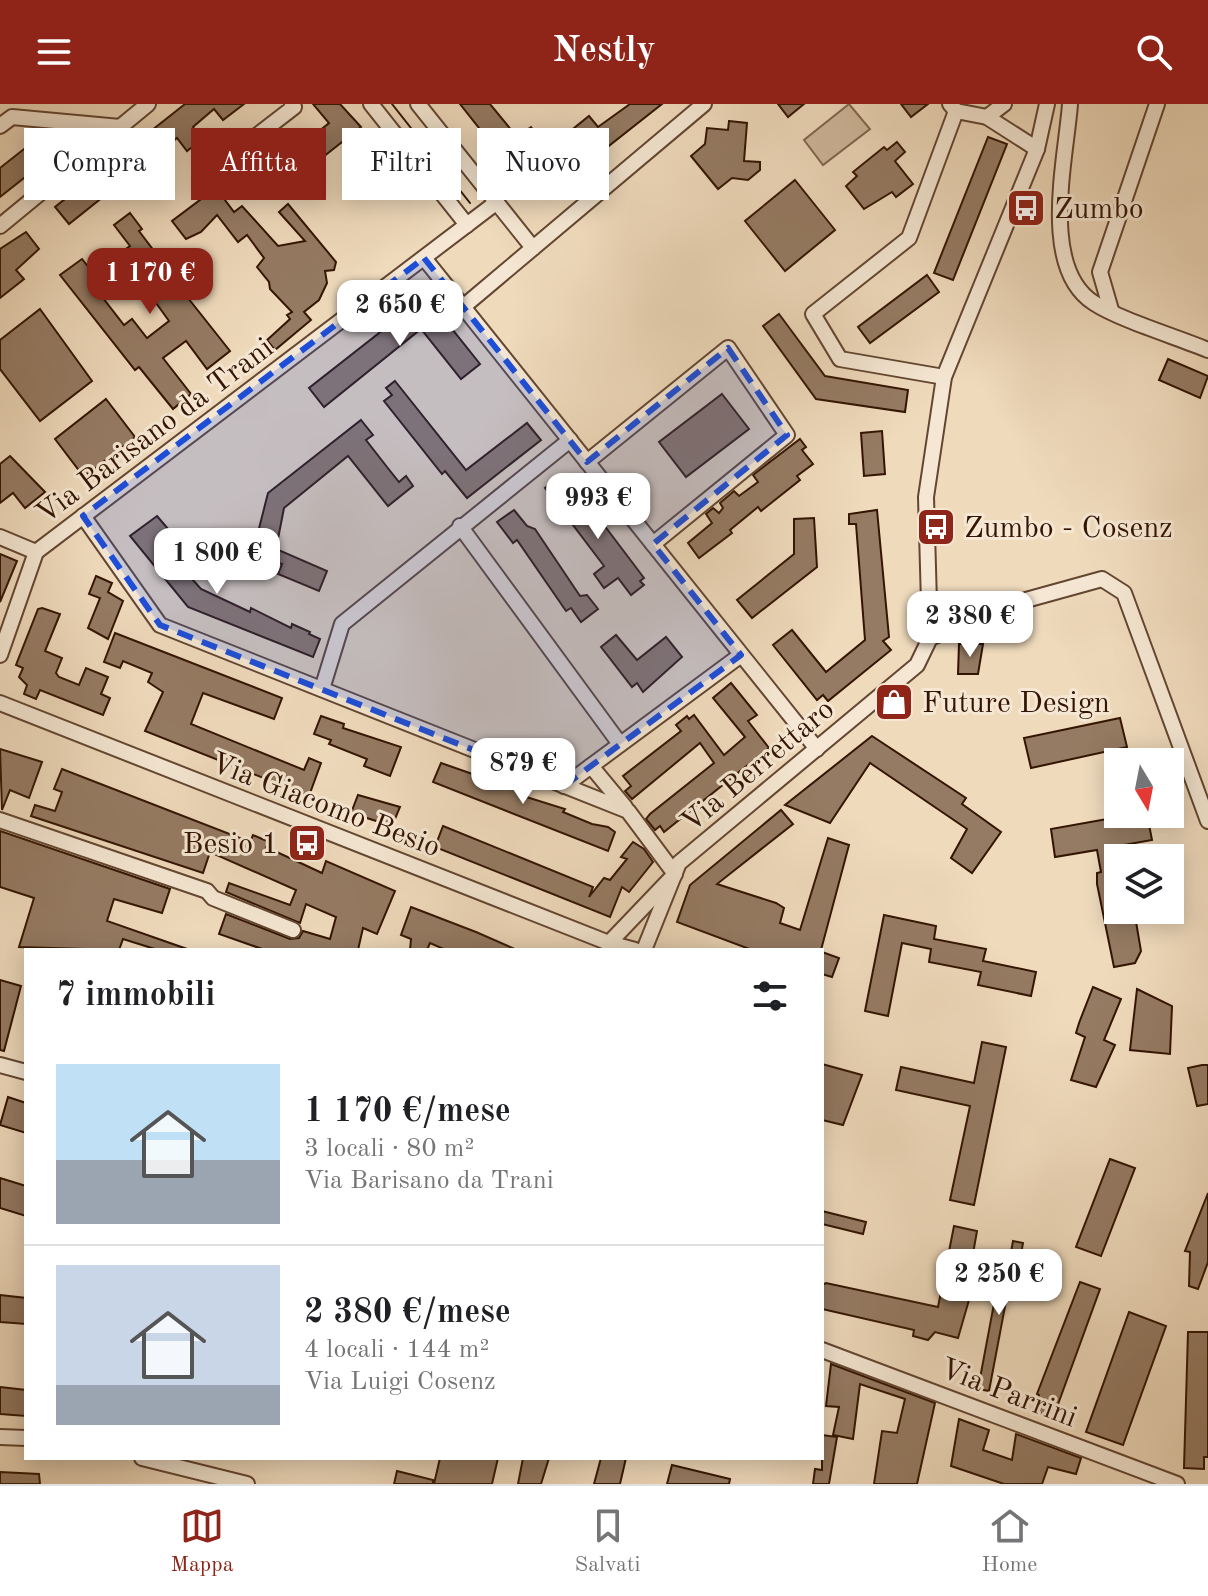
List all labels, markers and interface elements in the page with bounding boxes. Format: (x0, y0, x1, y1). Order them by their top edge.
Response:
icon: menu (32, 30, 76, 74)
icon: search (1132, 30, 1176, 74)
text: Nestly (552, 34, 656, 70)
chip: Compra (24, 128, 175, 200)
chip: Affitta (191, 128, 326, 200)
chip: Filtri (342, 128, 461, 200)
chip: Nuovo (477, 128, 609, 200)
bus stop icon: Zumbo (1005, 187, 1047, 229)
place label: Zumbo (1054, 195, 1144, 225)
pin: 1 170 € (76, 248, 224, 316)
text: 1 170 € (105, 261, 195, 287)
pin: 2 650 € (326, 280, 474, 348)
text: 2 650 € (355, 293, 445, 319)
street label: Via Barisano da Trani (31, 333, 279, 530)
pin: 993 € (542, 473, 654, 541)
text: 993 € (564, 486, 632, 512)
bus stop icon: Zumbo - Cosenz (915, 506, 957, 548)
place label: Zumbo - Cosenz (964, 514, 1173, 544)
pin: 1 800 € (143, 528, 291, 596)
text: 1 800 € (172, 541, 262, 567)
pin: 2 380 € (896, 591, 1044, 659)
text: 2 380 € (925, 604, 1015, 630)
shop icon: Future Design (873, 681, 915, 723)
place label: Future Design (922, 689, 1110, 719)
street label: Via Berrettaro (676, 694, 840, 839)
pin: 879 € (467, 738, 579, 806)
street label: Via Giacomo Besio (206, 748, 444, 863)
north arrow (1104, 748, 1184, 828)
map controls (1104, 748, 1184, 924)
text: 879 € (489, 751, 557, 777)
bus stop icon: Besio 1 (286, 822, 328, 864)
place label: Besio 1 (183, 830, 279, 860)
button: layers (1104, 844, 1184, 924)
icon: filters (748, 974, 792, 1018)
text: 7 immobili (56, 979, 215, 1013)
text: 1 170 €/mese (304, 1095, 511, 1129)
icon: home (120, 1096, 216, 1192)
text: 3 locali · 80 m² (304, 1136, 474, 1162)
text: Via Barisano da Trani (304, 1168, 554, 1194)
pin: 2 250 € (925, 1249, 1073, 1317)
text: 2 250 € (954, 1262, 1044, 1288)
text: 2 380 €/mese (304, 1296, 511, 1330)
icon: home (120, 1297, 216, 1393)
text: 4 locali · 144 m² (304, 1337, 489, 1363)
street label: Via Parrini (936, 1354, 1081, 1434)
text: Via Luigi Cosenz (304, 1369, 496, 1395)
tab: Mappa (171, 1504, 234, 1579)
tab: Salvati (575, 1504, 641, 1579)
tab: Home (982, 1504, 1037, 1579)

